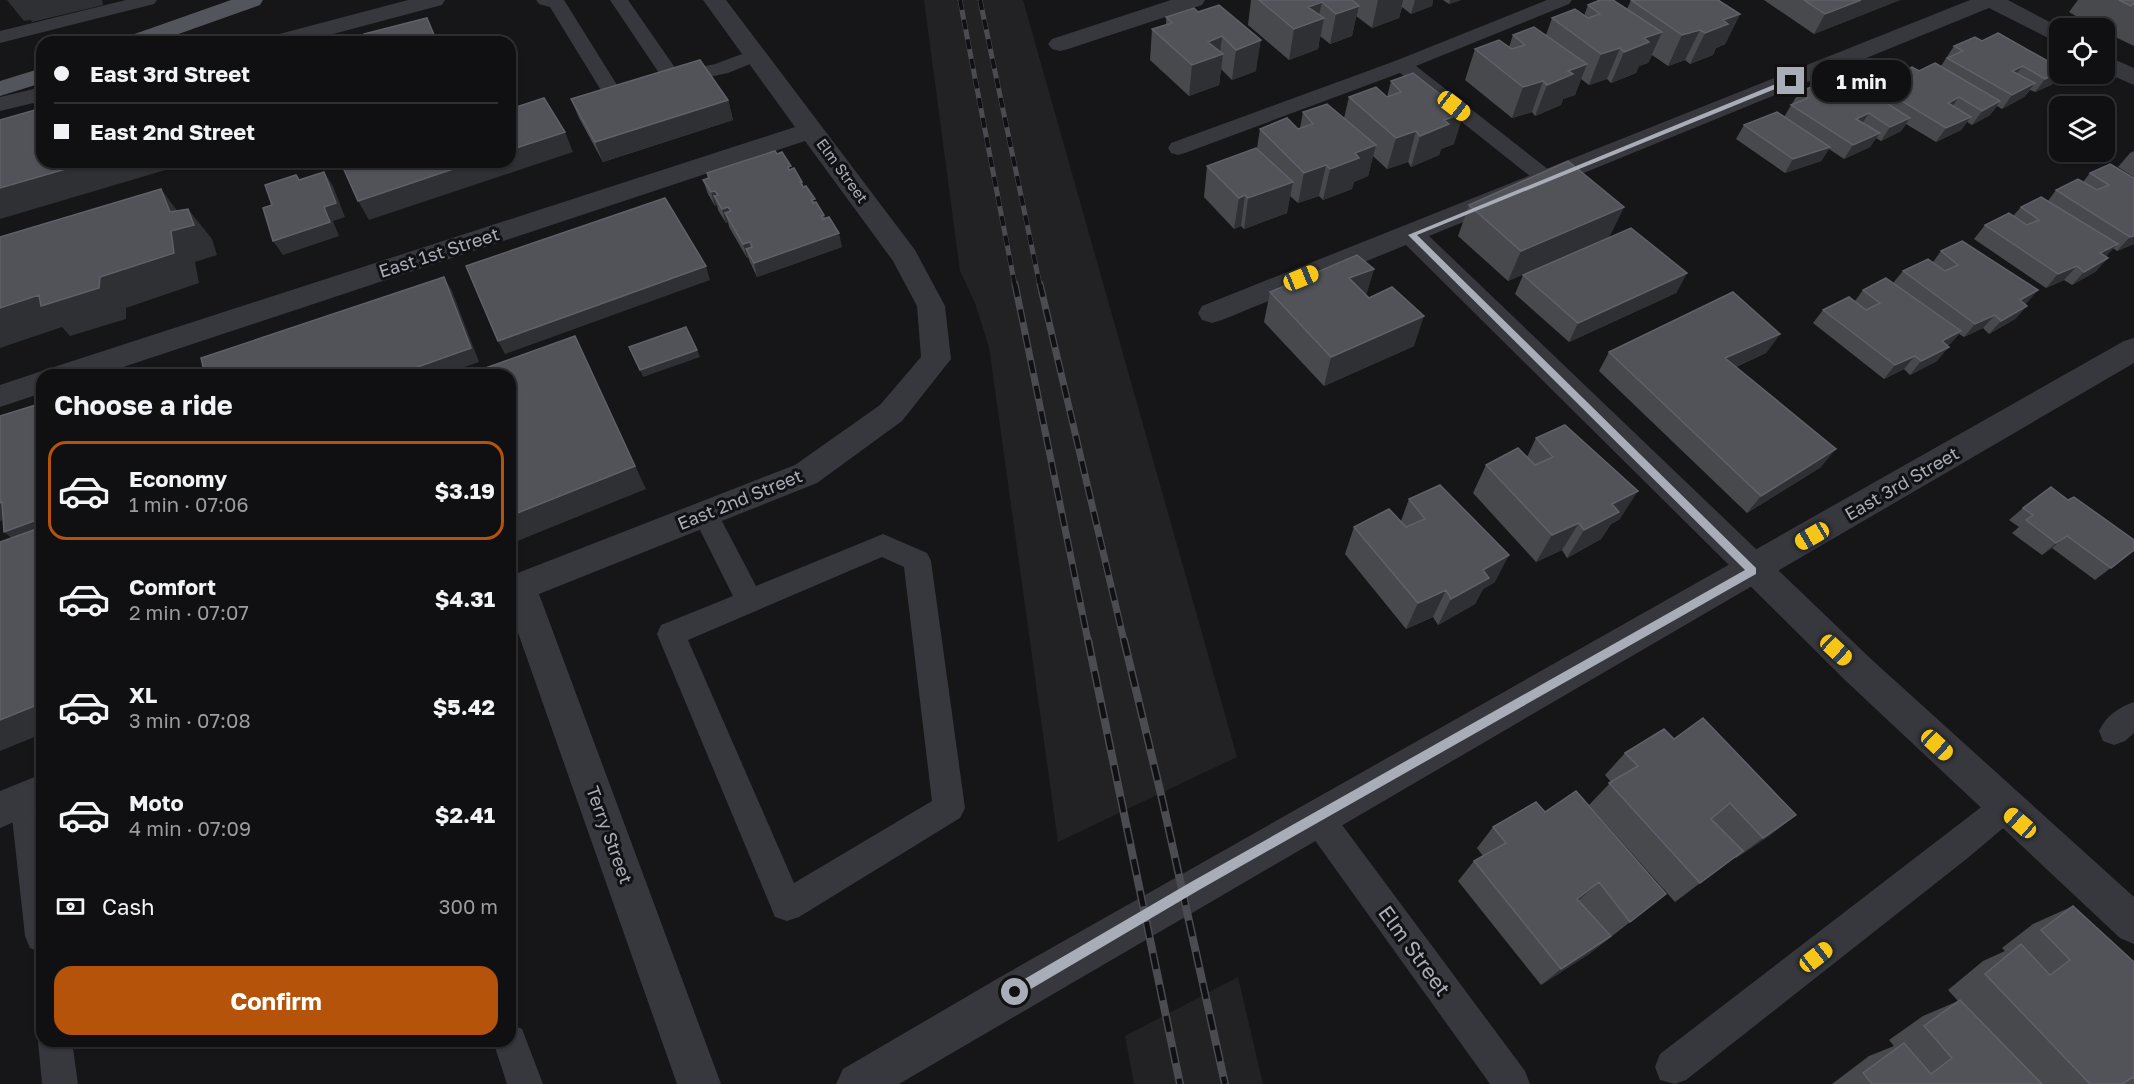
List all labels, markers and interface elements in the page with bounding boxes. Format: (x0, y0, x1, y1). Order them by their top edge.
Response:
map controls (2049, 18, 2115, 162)
button: locate (2049, 18, 2115, 84)
text: East 3rd Street (90, 60, 250, 87)
callout: 1 min (1812, 60, 1911, 102)
route end (1777, 67, 1804, 94)
text: 1 min (1836, 69, 1887, 93)
car (1434, 88, 1474, 124)
button: layers (2049, 96, 2115, 162)
text: East 2nd Street (90, 118, 255, 145)
street label: Elm Street (813, 135, 872, 206)
street label: East 1st Street (376, 222, 502, 282)
car (1281, 263, 1321, 293)
text: Choose a ride (54, 389, 233, 421)
street label: East 3rd Street (1840, 441, 1963, 525)
icon: car (57, 464, 111, 518)
street label: East 2nd Street (674, 464, 805, 534)
text: Economy (129, 465, 227, 492)
text: $3.19 (434, 477, 495, 504)
text: 1 min · 07:06 (129, 492, 249, 516)
car (1792, 519, 1832, 553)
icon: car (57, 572, 111, 626)
text: Comfort (129, 573, 216, 600)
text: $4.31 (435, 585, 495, 612)
text: 2 min · 07:07 (129, 600, 249, 624)
car (1817, 631, 1855, 669)
icon: car (57, 680, 111, 734)
text: XL (129, 681, 157, 708)
text: $5.42 (433, 693, 495, 720)
text: 3 min · 07:08 (129, 708, 251, 732)
car (1918, 726, 1956, 764)
street label: Terry Street (582, 783, 638, 887)
icon: car (57, 788, 111, 842)
text: Moto (129, 789, 184, 816)
text: $2.41 (435, 801, 495, 828)
car (2001, 804, 2039, 842)
text: 4 min · 07:09 (129, 816, 251, 840)
icon: cash (54, 890, 87, 923)
text: Cash (102, 893, 155, 920)
text: 300 m (439, 894, 498, 918)
street label: Elm Street (1373, 900, 1456, 1001)
car (1796, 939, 1836, 975)
button: Confirm (54, 966, 498, 1035)
route start (1001, 978, 1028, 1005)

